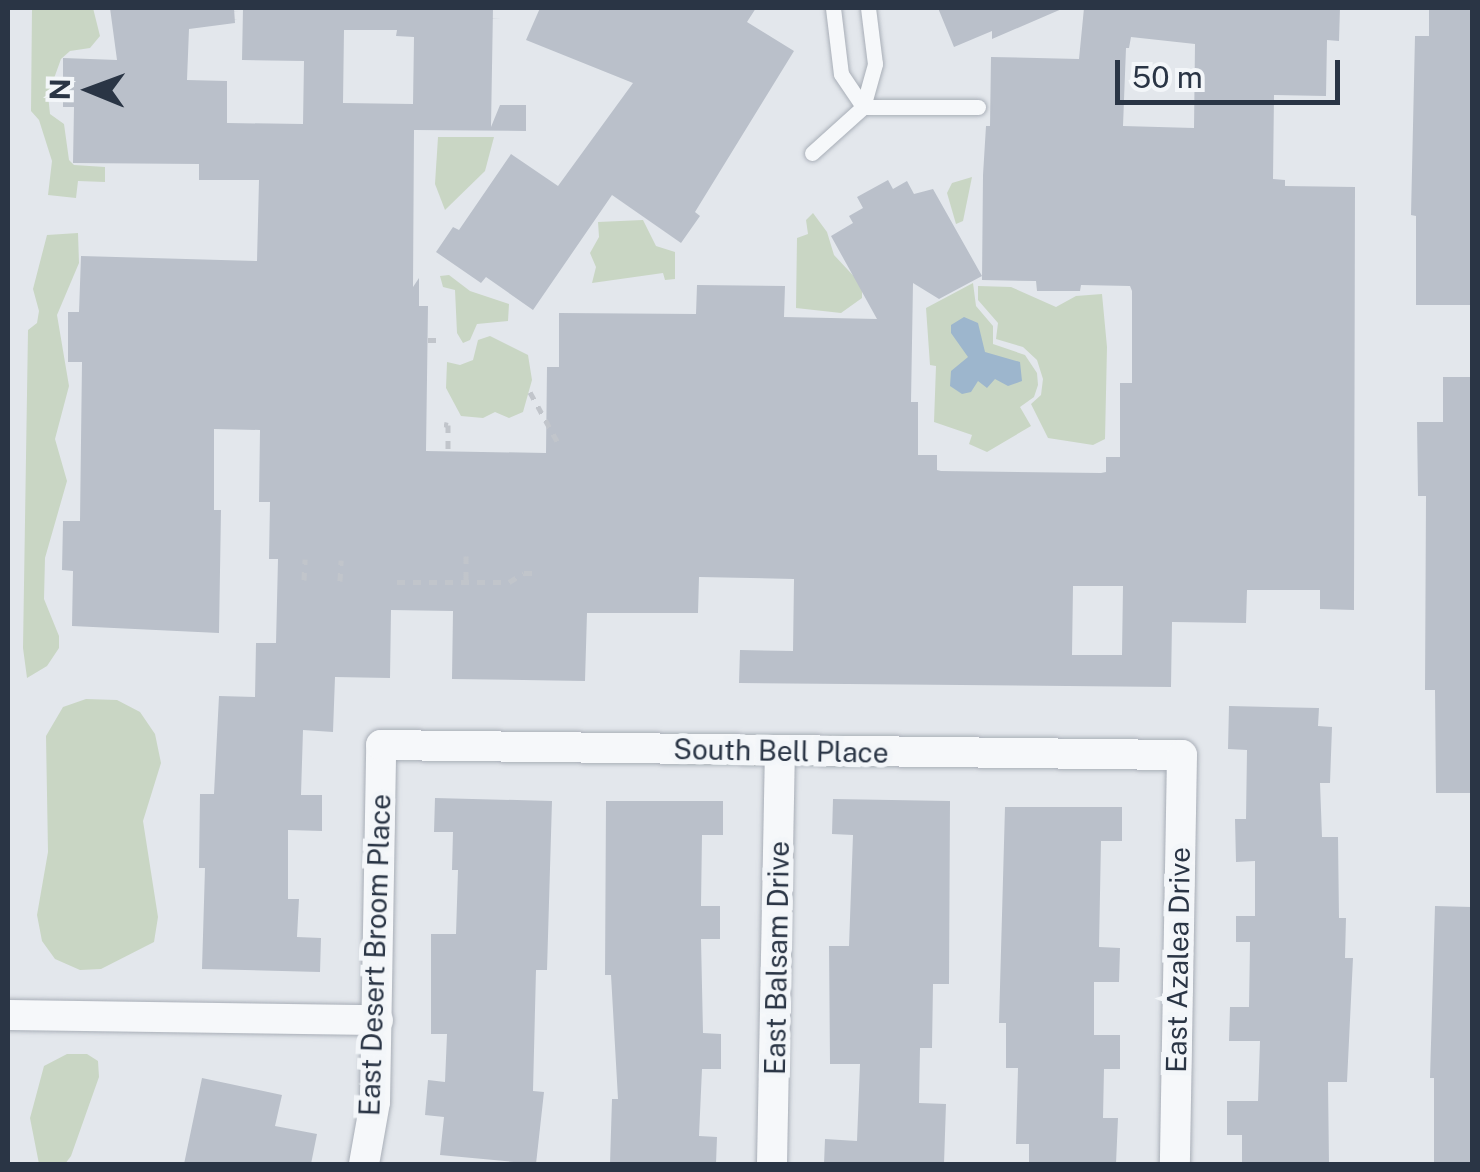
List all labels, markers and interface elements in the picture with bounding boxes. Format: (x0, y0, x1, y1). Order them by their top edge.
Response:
north arrow (40, 40, 140, 140)
scale bar (1120, 40, 1345, 102)
text: 50 m (1132, 59, 1203, 95)
text: N (43, 78, 76, 101)
street label: South Bell Place (673, 732, 889, 770)
street label: East Desert Broom Place (353, 793, 397, 1117)
street label: East Balsam Drive (758, 841, 796, 1075)
street label: East Azalea Drive (1159, 847, 1197, 1073)

